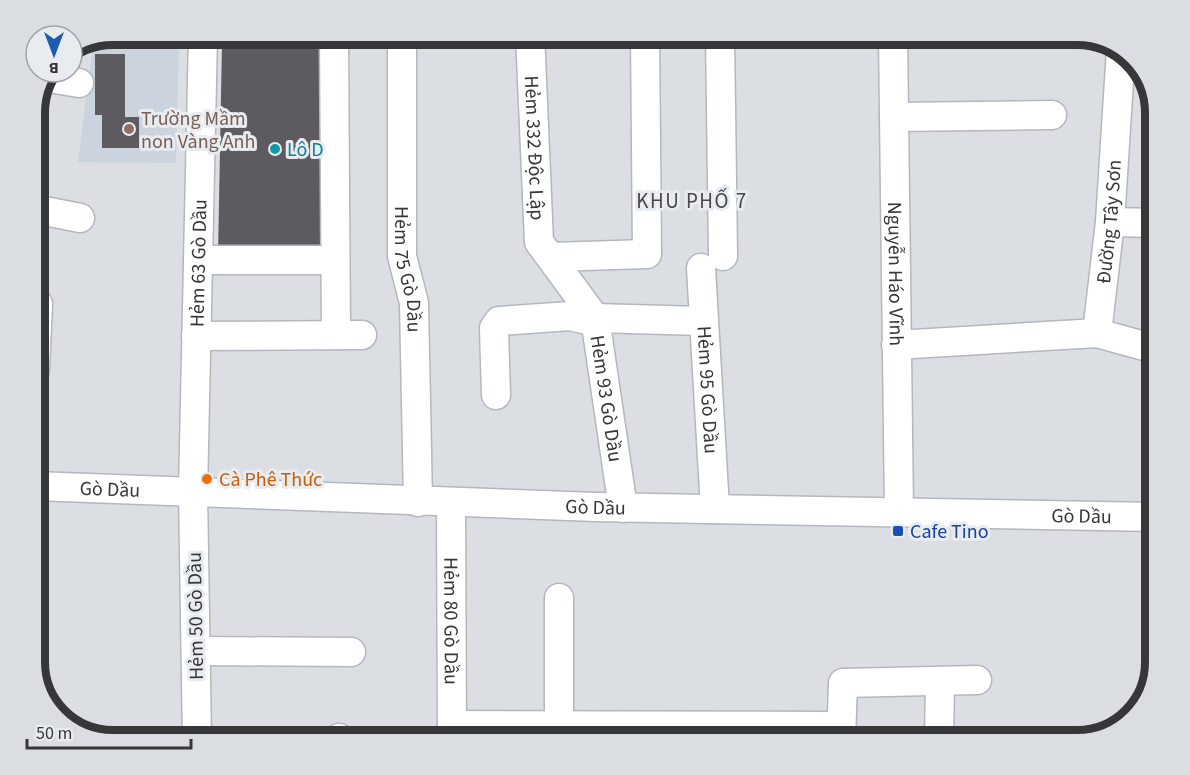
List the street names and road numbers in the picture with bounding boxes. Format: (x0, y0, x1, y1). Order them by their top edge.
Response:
street label: Hẻm 332 Độc Lập (517, 75, 551, 221)
street label: Đường Tây Sơn (1090, 159, 1129, 285)
street label: Hẻm 63 Gò Dầu (184, 199, 214, 327)
street label: Nguyễn Háo Vĩnh (880, 202, 910, 346)
street label: Hẻm 75 Gò Dầu (387, 206, 428, 333)
street label: Hẻm 95 Gò Dầu (689, 325, 725, 455)
street label: Hẻm 93 Gò Dầu (583, 333, 629, 464)
street label: Gò Dầu (79, 475, 141, 505)
street label: Gò Dầu (565, 493, 626, 523)
street label: Gò Dầu (1051, 502, 1112, 531)
street label: Hẻm 50 Gò Dầu (181, 552, 211, 680)
street label: Hẻm 80 Gò Dầu (436, 557, 465, 685)

